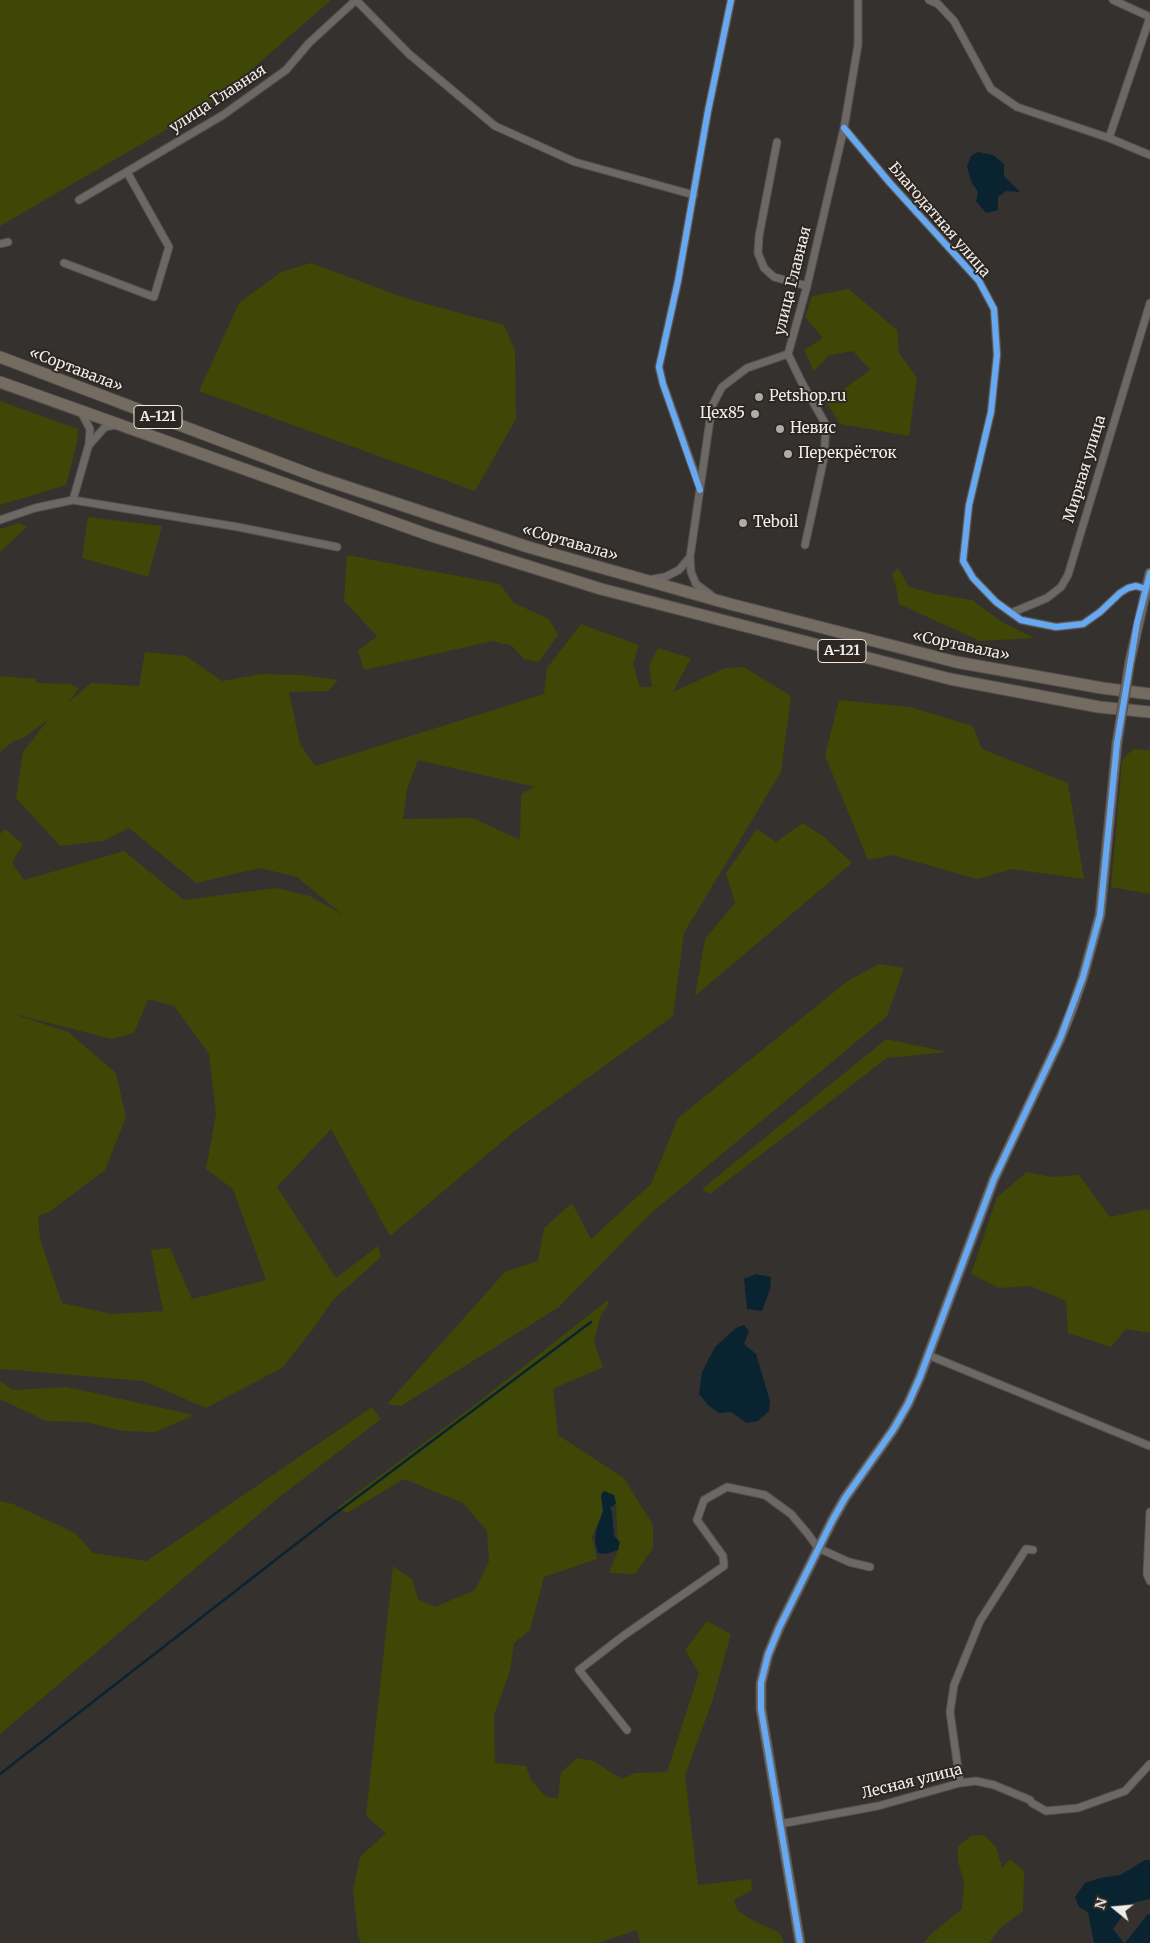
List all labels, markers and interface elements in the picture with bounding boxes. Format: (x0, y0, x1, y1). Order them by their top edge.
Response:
street label: улица Главная (166, 61, 270, 137)
street label: Благодатная улица (884, 159, 994, 281)
street label: улица Главная (771, 225, 815, 337)
street label: «Сортавала» (26, 344, 126, 396)
place label: Petshop.ru (769, 388, 846, 406)
marker: Petshop.ru (753, 391, 765, 403)
place label: Цех85 (700, 405, 745, 423)
road number: А-121 (134, 406, 182, 428)
marker: Цех85 (749, 408, 761, 420)
street label: Мирная улица (1060, 413, 1110, 525)
place label: Невис (790, 420, 836, 438)
marker: Невис (774, 423, 786, 435)
place label: Перекрёсток (798, 445, 897, 463)
marker: Перекрёсток (782, 448, 794, 460)
place label: Teboil (753, 514, 798, 532)
marker: Teboil (737, 517, 749, 529)
street label: «Сортавала» (520, 521, 620, 565)
street label: «Сортавала» (910, 627, 1012, 665)
road number: А-121 (818, 640, 866, 662)
street label: Лесная улица (860, 1761, 964, 1803)
north arrow (1090, 1883, 1140, 1933)
text: N (1090, 1896, 1111, 1912)

